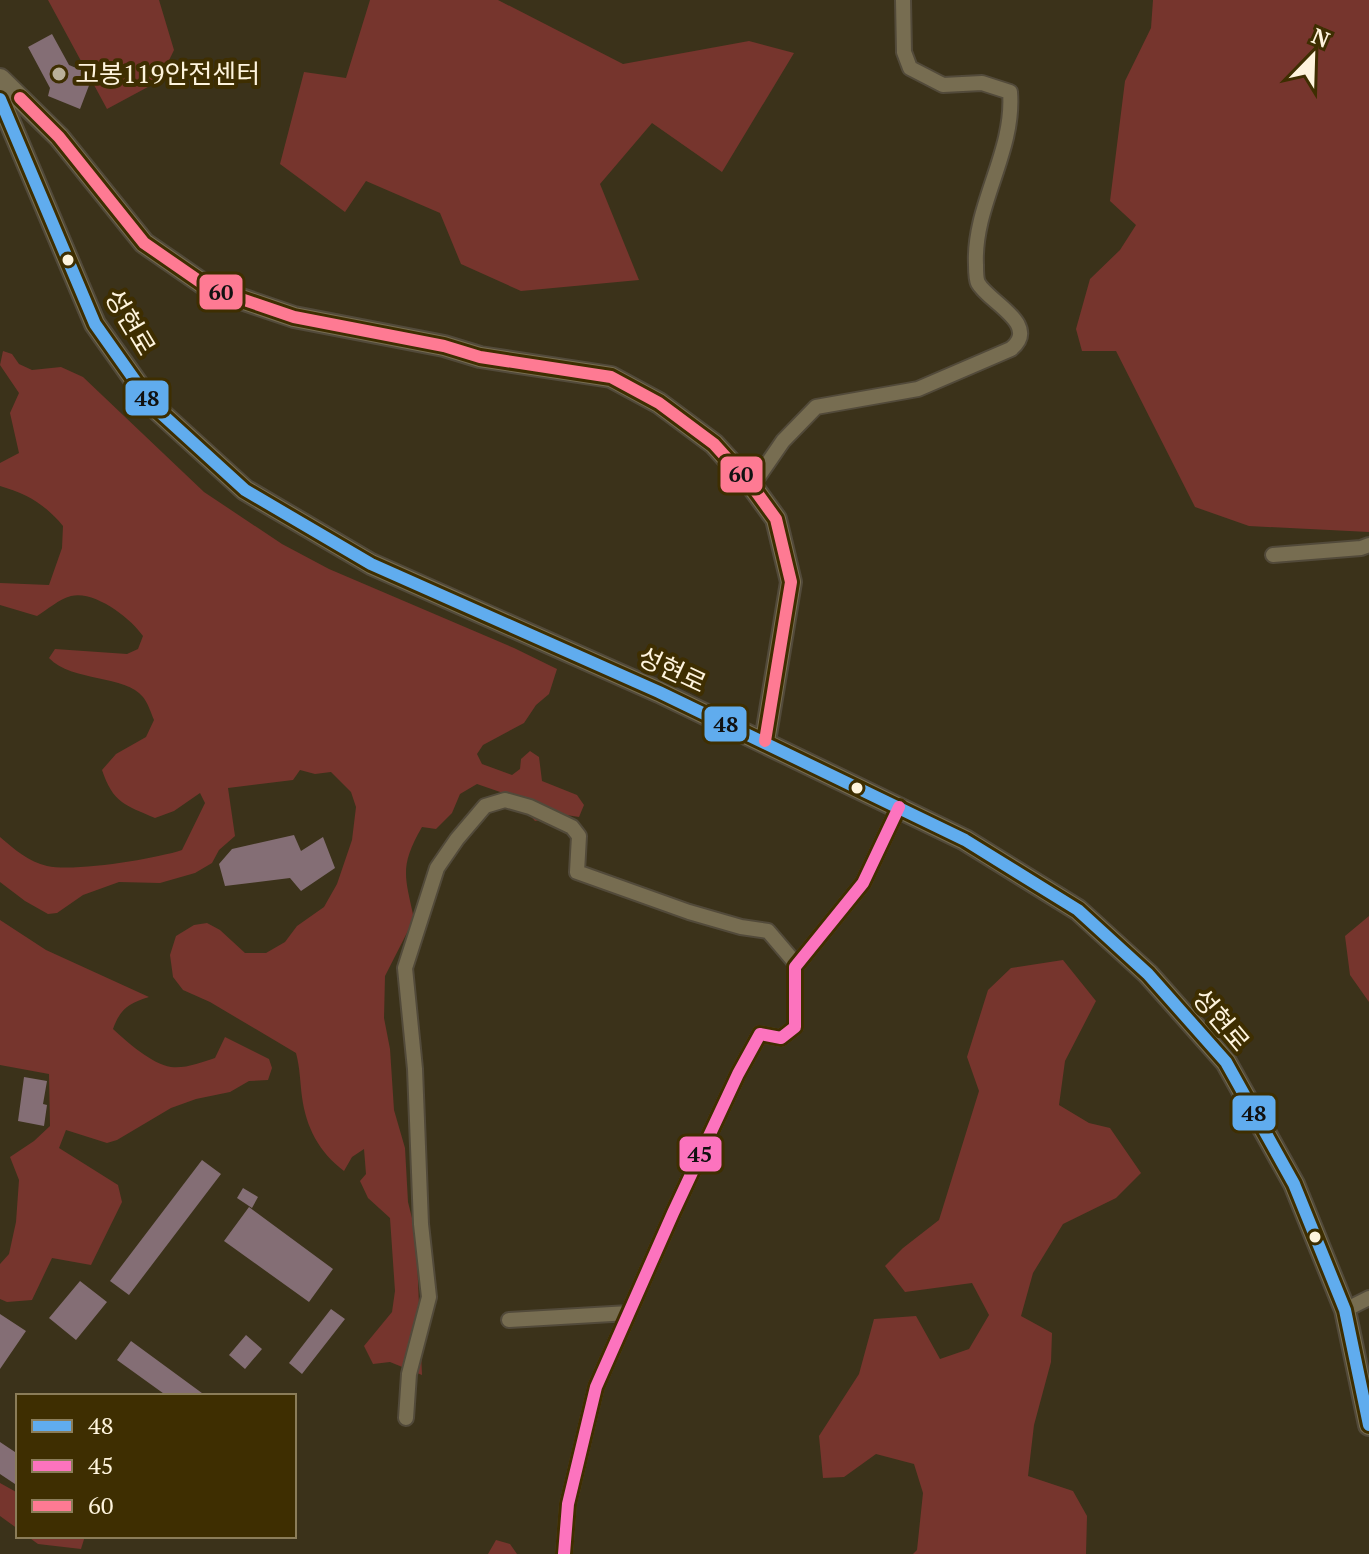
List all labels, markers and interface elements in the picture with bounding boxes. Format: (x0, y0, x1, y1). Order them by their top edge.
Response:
north arrow (1273, 16, 1353, 96)
text: N (1308, 21, 1335, 54)
place label: 고봉119안전센터 (75, 56, 260, 90)
marker: 고봉119안전센터 (50, 65, 68, 83)
unlabelled marker (60, 252, 76, 268)
line badge: 60 (198, 273, 244, 311)
text: 60 (209, 277, 233, 306)
street label: 성현로 (98, 282, 164, 361)
line badge: 48 (124, 379, 170, 417)
text: 48 (135, 383, 159, 412)
line badge: 60 (719, 455, 764, 494)
text: 60 (729, 459, 753, 488)
street label: 성현로 (633, 639, 712, 700)
line badge: 48 (703, 705, 748, 743)
text: 48 (714, 709, 738, 738)
unlabelled marker (849, 780, 865, 796)
street label: 성현로 (1186, 981, 1258, 1058)
line badge: 48 (1231, 1094, 1277, 1132)
text: 48 (1242, 1098, 1266, 1127)
line badge: 45 (678, 1135, 723, 1173)
text: 45 (688, 1139, 712, 1168)
unlabelled marker (1307, 1229, 1323, 1245)
legend (16, 1394, 296, 1538)
text: 48 (88, 1409, 114, 1441)
text: 45 (88, 1449, 114, 1481)
text: 60 (88, 1489, 114, 1521)

